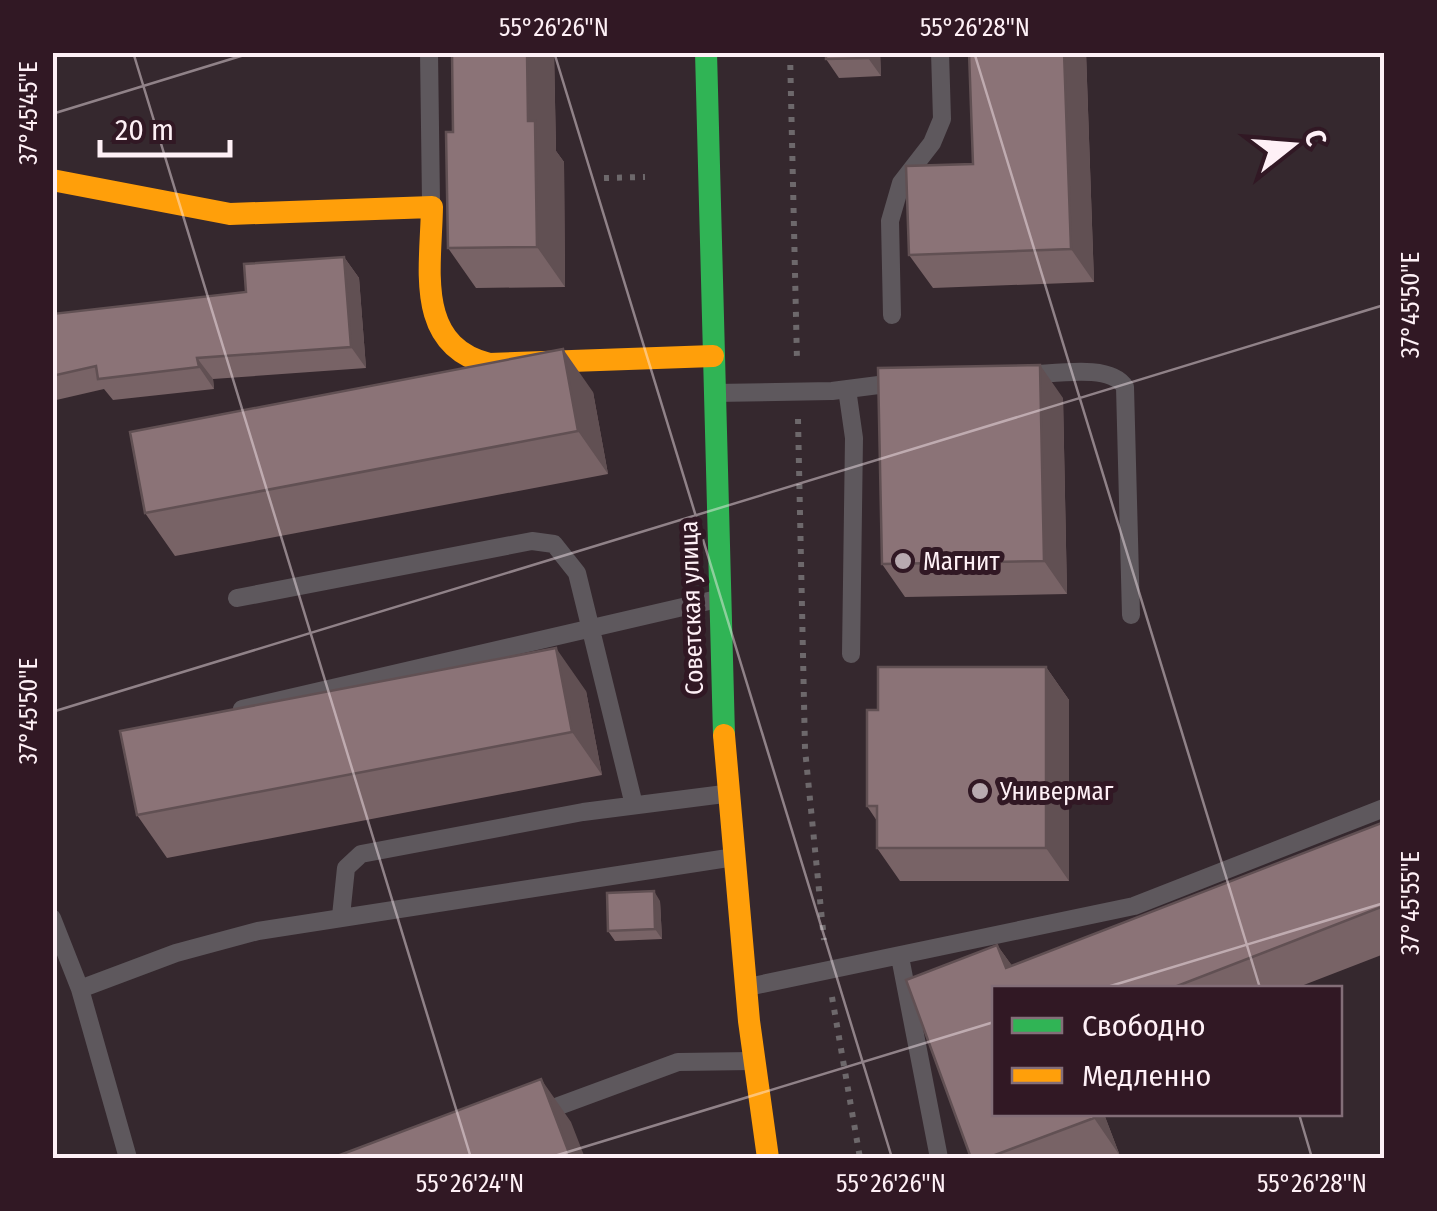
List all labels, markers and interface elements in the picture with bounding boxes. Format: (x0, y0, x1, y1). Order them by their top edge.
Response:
text: 55°26'26"N (499, 13, 609, 43)
text: 55°26'28"N (920, 13, 1030, 43)
text: 37°45'45"E (14, 61, 44, 165)
scale bar (100, 95, 230, 157)
north arrow (1242, 95, 1342, 195)
text: 20 m (115, 112, 174, 148)
text: С (1298, 126, 1333, 150)
text: 37°45'50"E (1396, 252, 1426, 358)
street label: Советская улица (674, 520, 710, 696)
place label: Магнит (923, 547, 1000, 577)
marker: Магнит (892, 550, 914, 572)
text: 37°45'50"E (14, 658, 44, 764)
place label: Универмаг (999, 777, 1114, 807)
marker: Универмаг (969, 780, 991, 802)
text: 37°45'55"E (1396, 851, 1426, 955)
legend (992, 986, 1342, 1116)
text: Свободно (1082, 1008, 1205, 1044)
text: Медленно (1082, 1058, 1211, 1094)
text: 55°26'24"N (416, 1169, 524, 1199)
text: 55°26'26"N (836, 1169, 946, 1199)
text: 55°26'28"N (1257, 1169, 1367, 1199)

